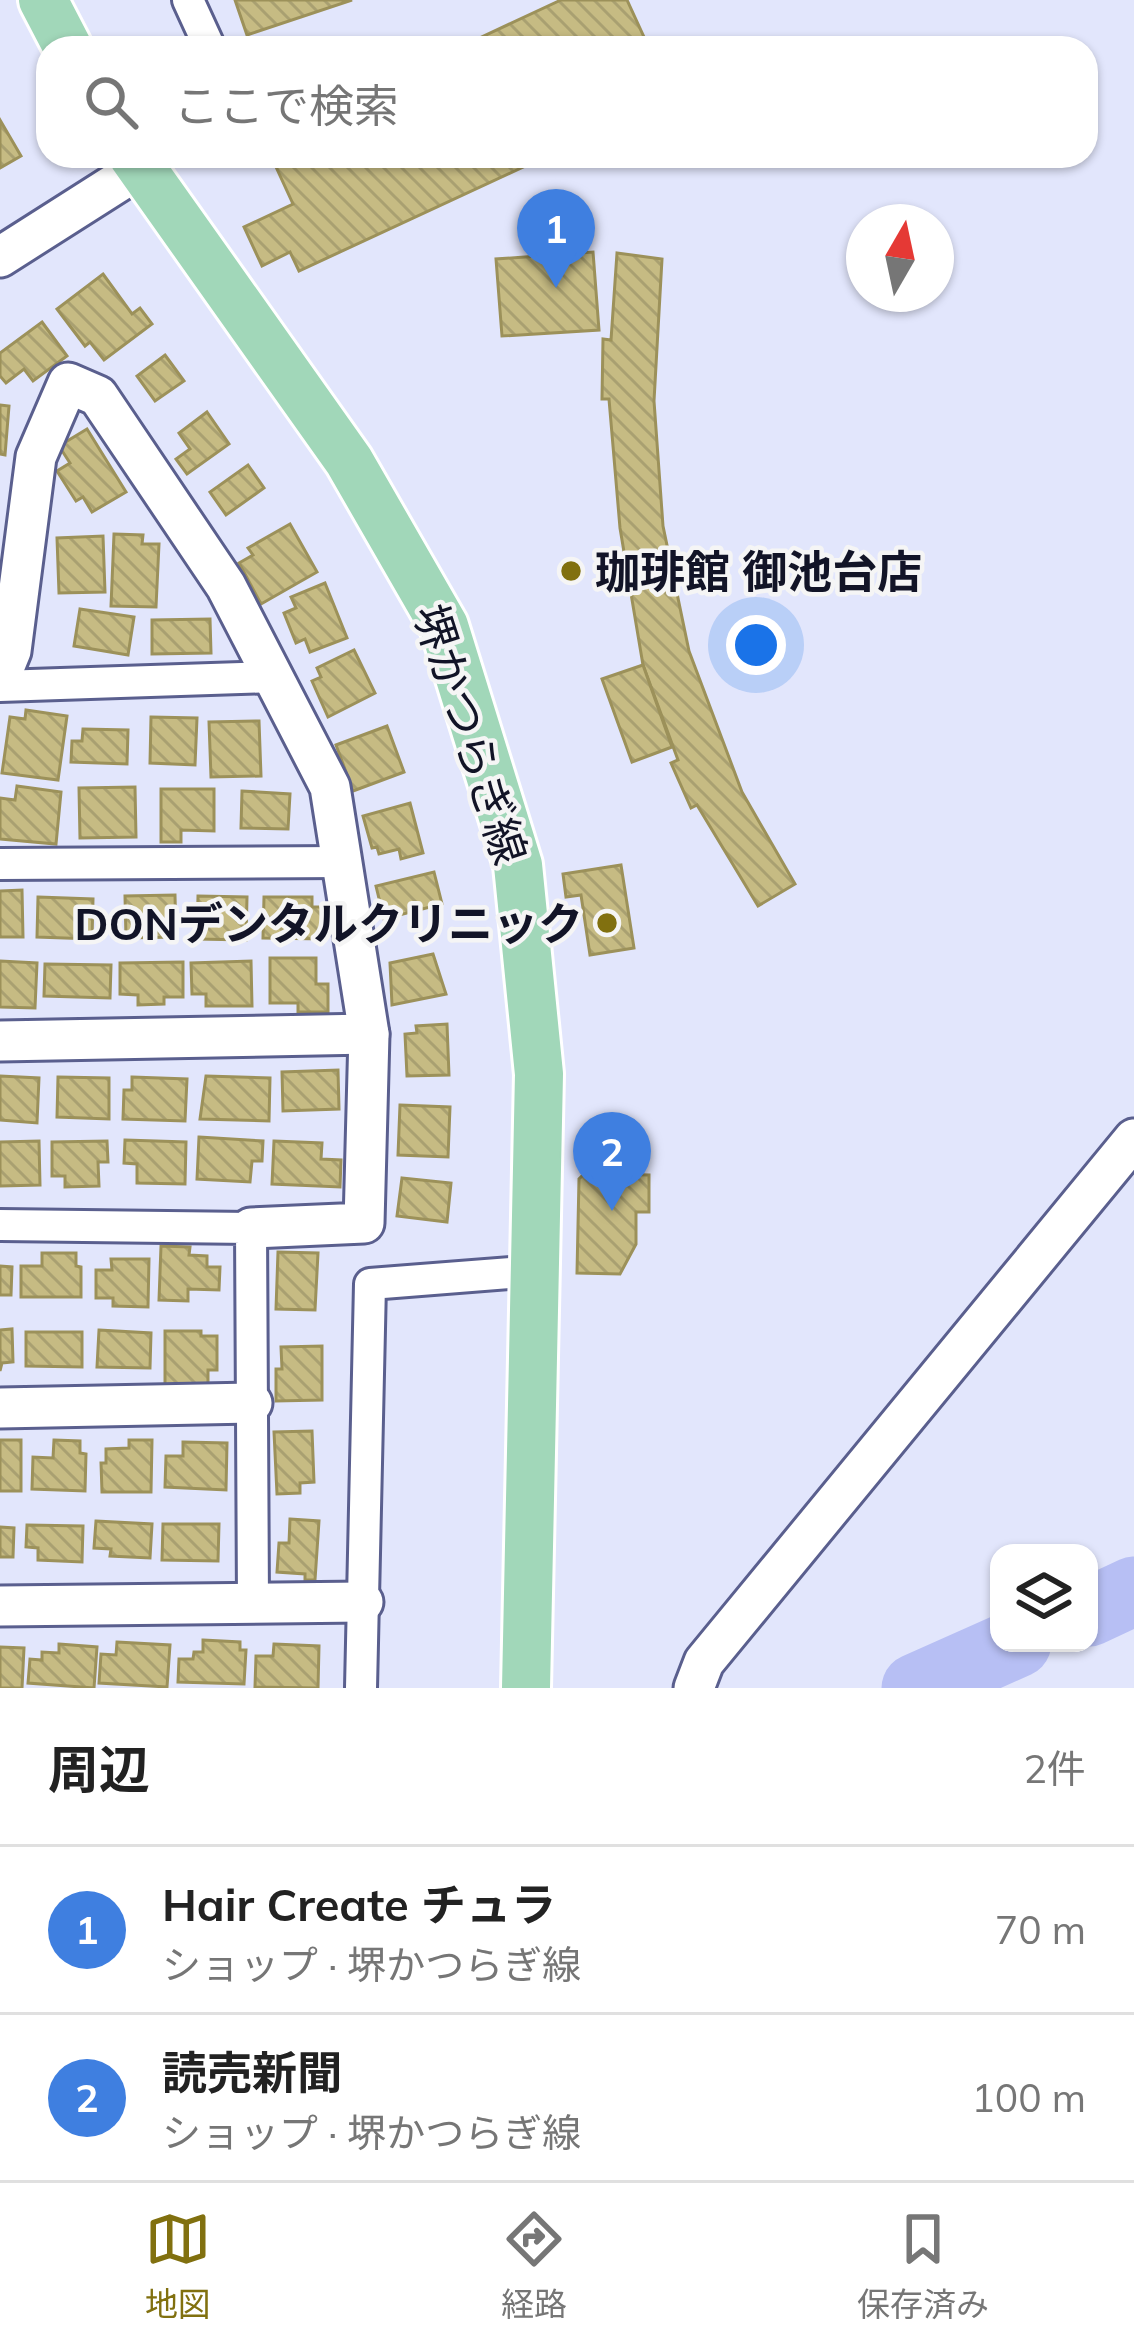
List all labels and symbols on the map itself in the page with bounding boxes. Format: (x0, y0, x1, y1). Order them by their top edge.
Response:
pin: 1 (517, 189, 595, 288)
north arrow (846, 204, 954, 312)
place label: 珈琲館 御池台店 (595, 543, 922, 599)
marker: 珈琲館 御池台店 (558, 558, 584, 584)
street label: 堺かつらぎ線 (403, 597, 539, 871)
your location (726, 615, 786, 675)
place label: DONデンタルクリニック (74, 895, 583, 951)
marker: DONデンタルクリニック (594, 910, 620, 936)
pin: 2 (573, 1112, 651, 1211)

